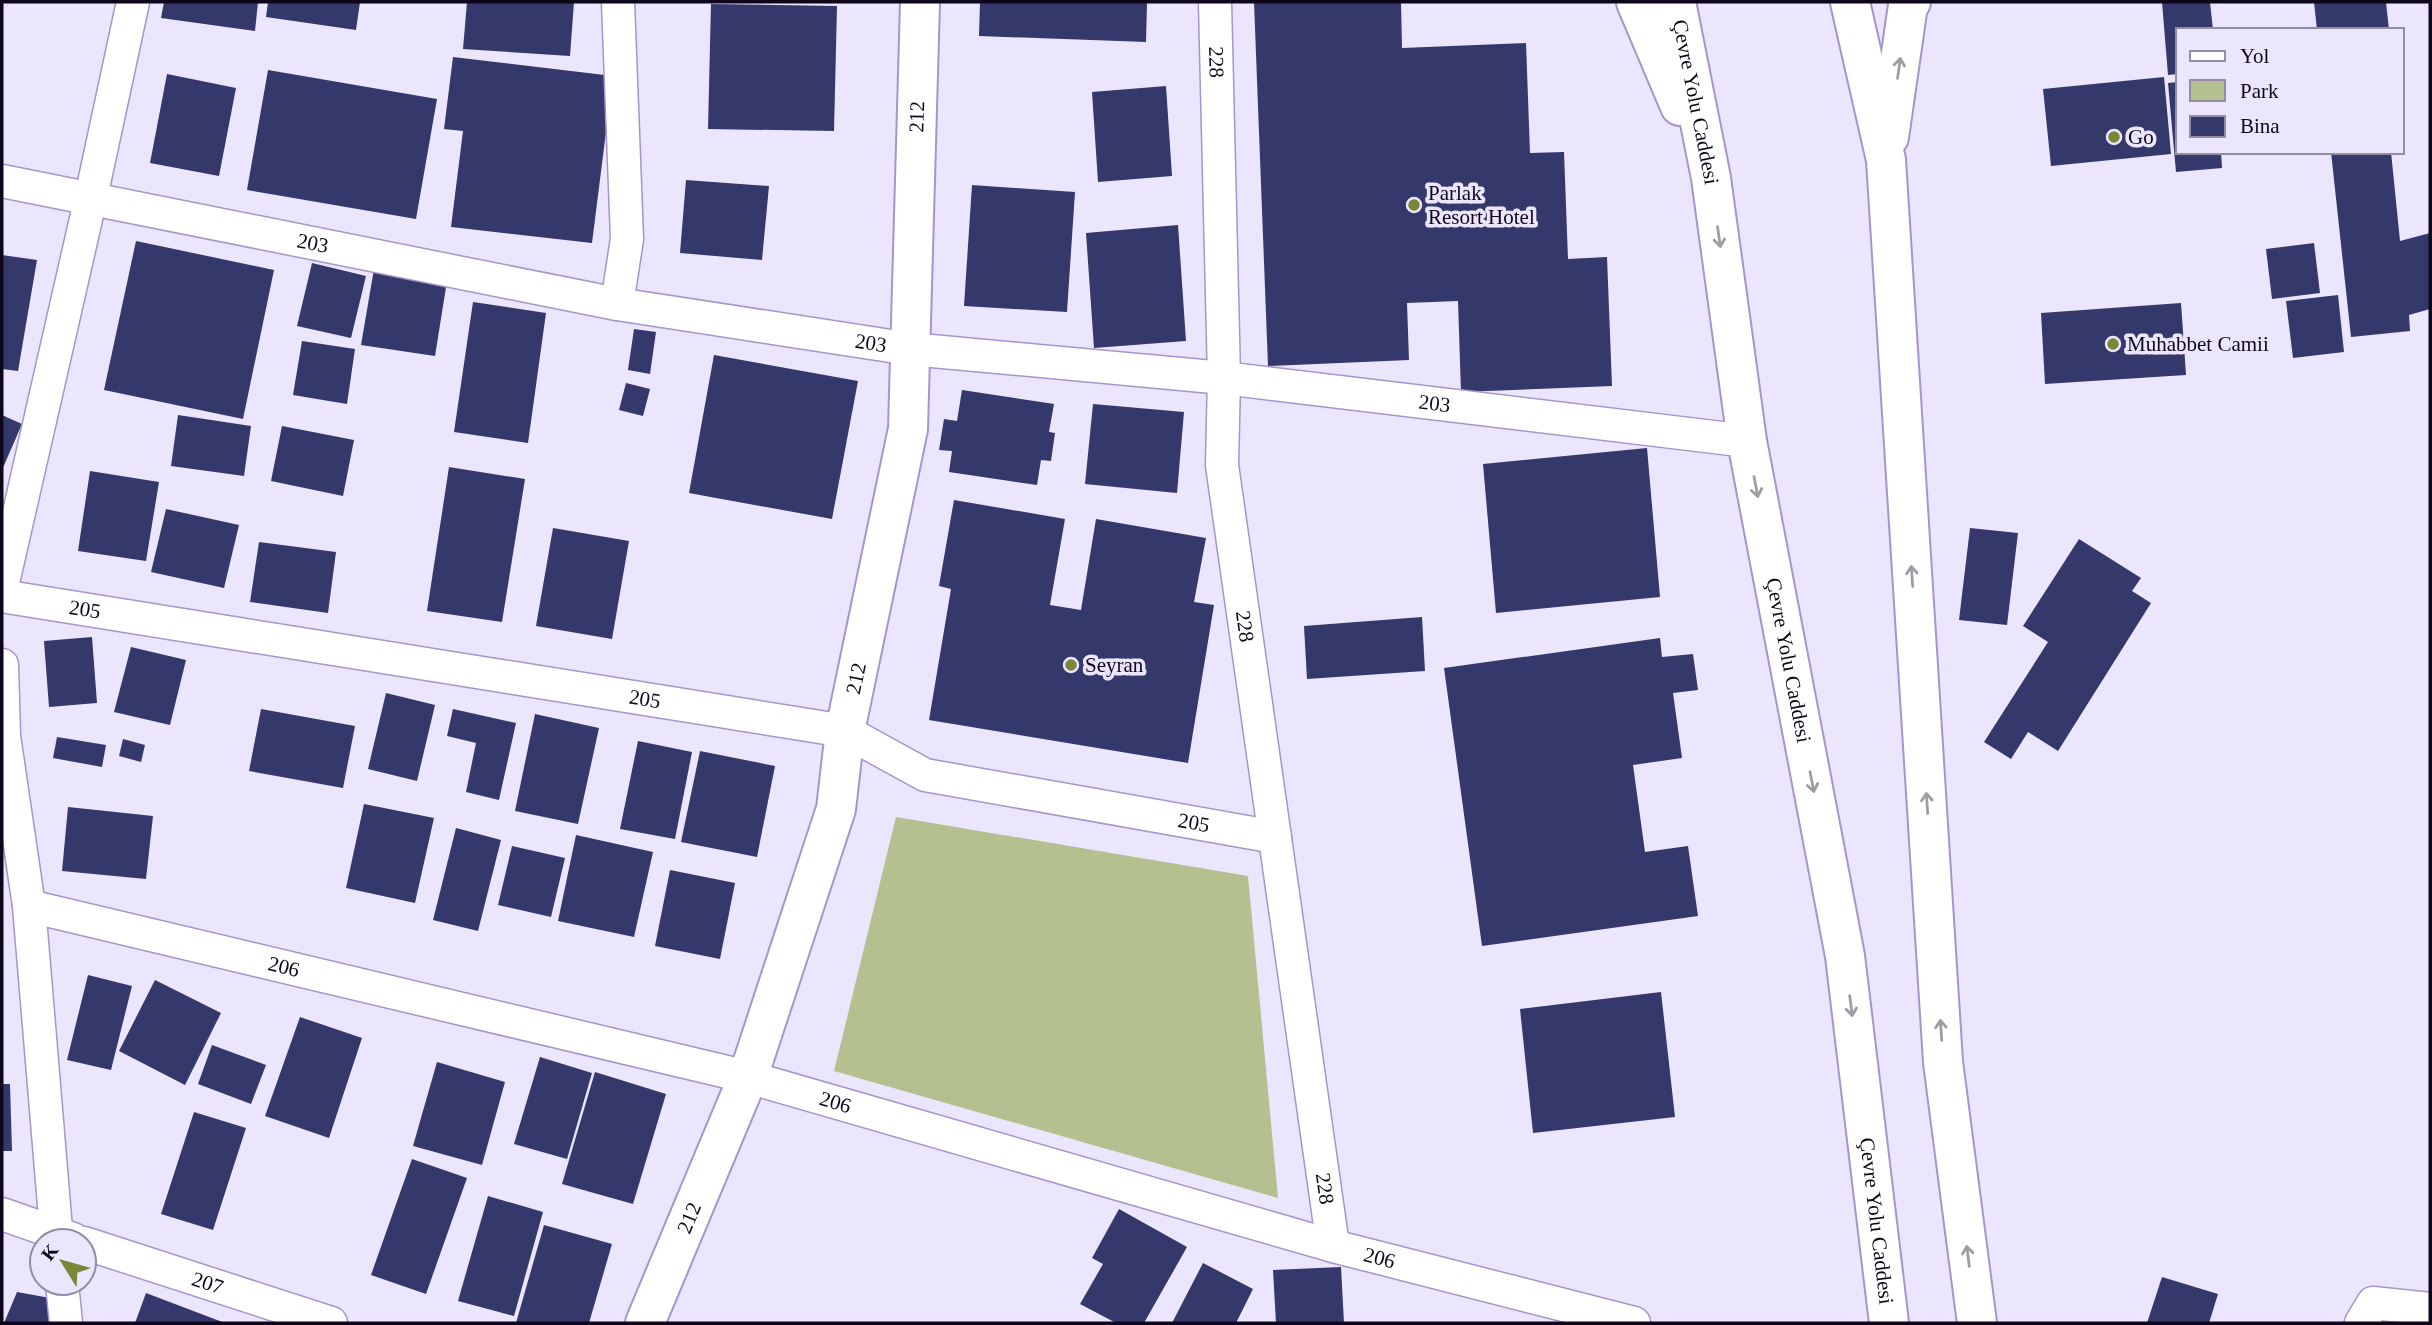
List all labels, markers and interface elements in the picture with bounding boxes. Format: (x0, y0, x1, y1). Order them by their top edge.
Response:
street label: Çevre Yolu Caddesi (1668, 18, 1724, 186)
legend (2176, 28, 2404, 154)
text: Yol (2240, 44, 2270, 68)
street label: 228 (1204, 46, 1229, 78)
one-way arrow (1893, 57, 1906, 80)
text: Park (2240, 79, 2279, 103)
street label: 212 (904, 101, 929, 133)
text: Bina (2240, 114, 2280, 138)
place label: Go (2128, 125, 2154, 149)
marker: Go (2106, 129, 2122, 145)
place label: Parlak Resort Hotel (1428, 181, 1535, 229)
marker: Parlak Resort Hotel (1406, 197, 1422, 213)
one-way arrow (1713, 226, 1726, 248)
street label: 203 (295, 228, 331, 258)
street label: 203 (853, 329, 888, 357)
place label: Muhabbet Camii (2127, 332, 2269, 356)
marker: Muhabbet Camii (2105, 336, 2121, 352)
street label: 203 (1417, 390, 1452, 417)
one-way arrow (1750, 475, 1763, 498)
one-way arrow (1905, 565, 1918, 587)
street label: Çevre Yolu Caddesi (1761, 576, 1816, 745)
street label: 205 (67, 595, 102, 624)
street label: 228 (1231, 609, 1259, 644)
place label: Seyran (1085, 653, 1144, 677)
marker: Seyran (1063, 657, 1079, 673)
street label: 212 (841, 661, 871, 696)
street label: 205 (627, 685, 662, 713)
one-way arrow (1806, 770, 1820, 793)
one-way arrow (1920, 792, 1933, 814)
street label: 205 (1176, 808, 1211, 837)
street label: 206 (266, 951, 302, 982)
one-way arrow (1845, 995, 1858, 1017)
one-way arrow (1934, 1019, 1947, 1041)
street label: 206 (817, 1086, 854, 1118)
street label: Çevre Yolu Caddesi (1855, 1136, 1899, 1306)
street label: 228 (1311, 1171, 1339, 1206)
street label: 212 (672, 1199, 706, 1237)
north arrow (28, 1227, 98, 1297)
text: K (37, 1240, 63, 1264)
street label: 206 (1361, 1242, 1398, 1273)
one-way arrow (1962, 1245, 1975, 1267)
street label: 207 (189, 1267, 226, 1299)

